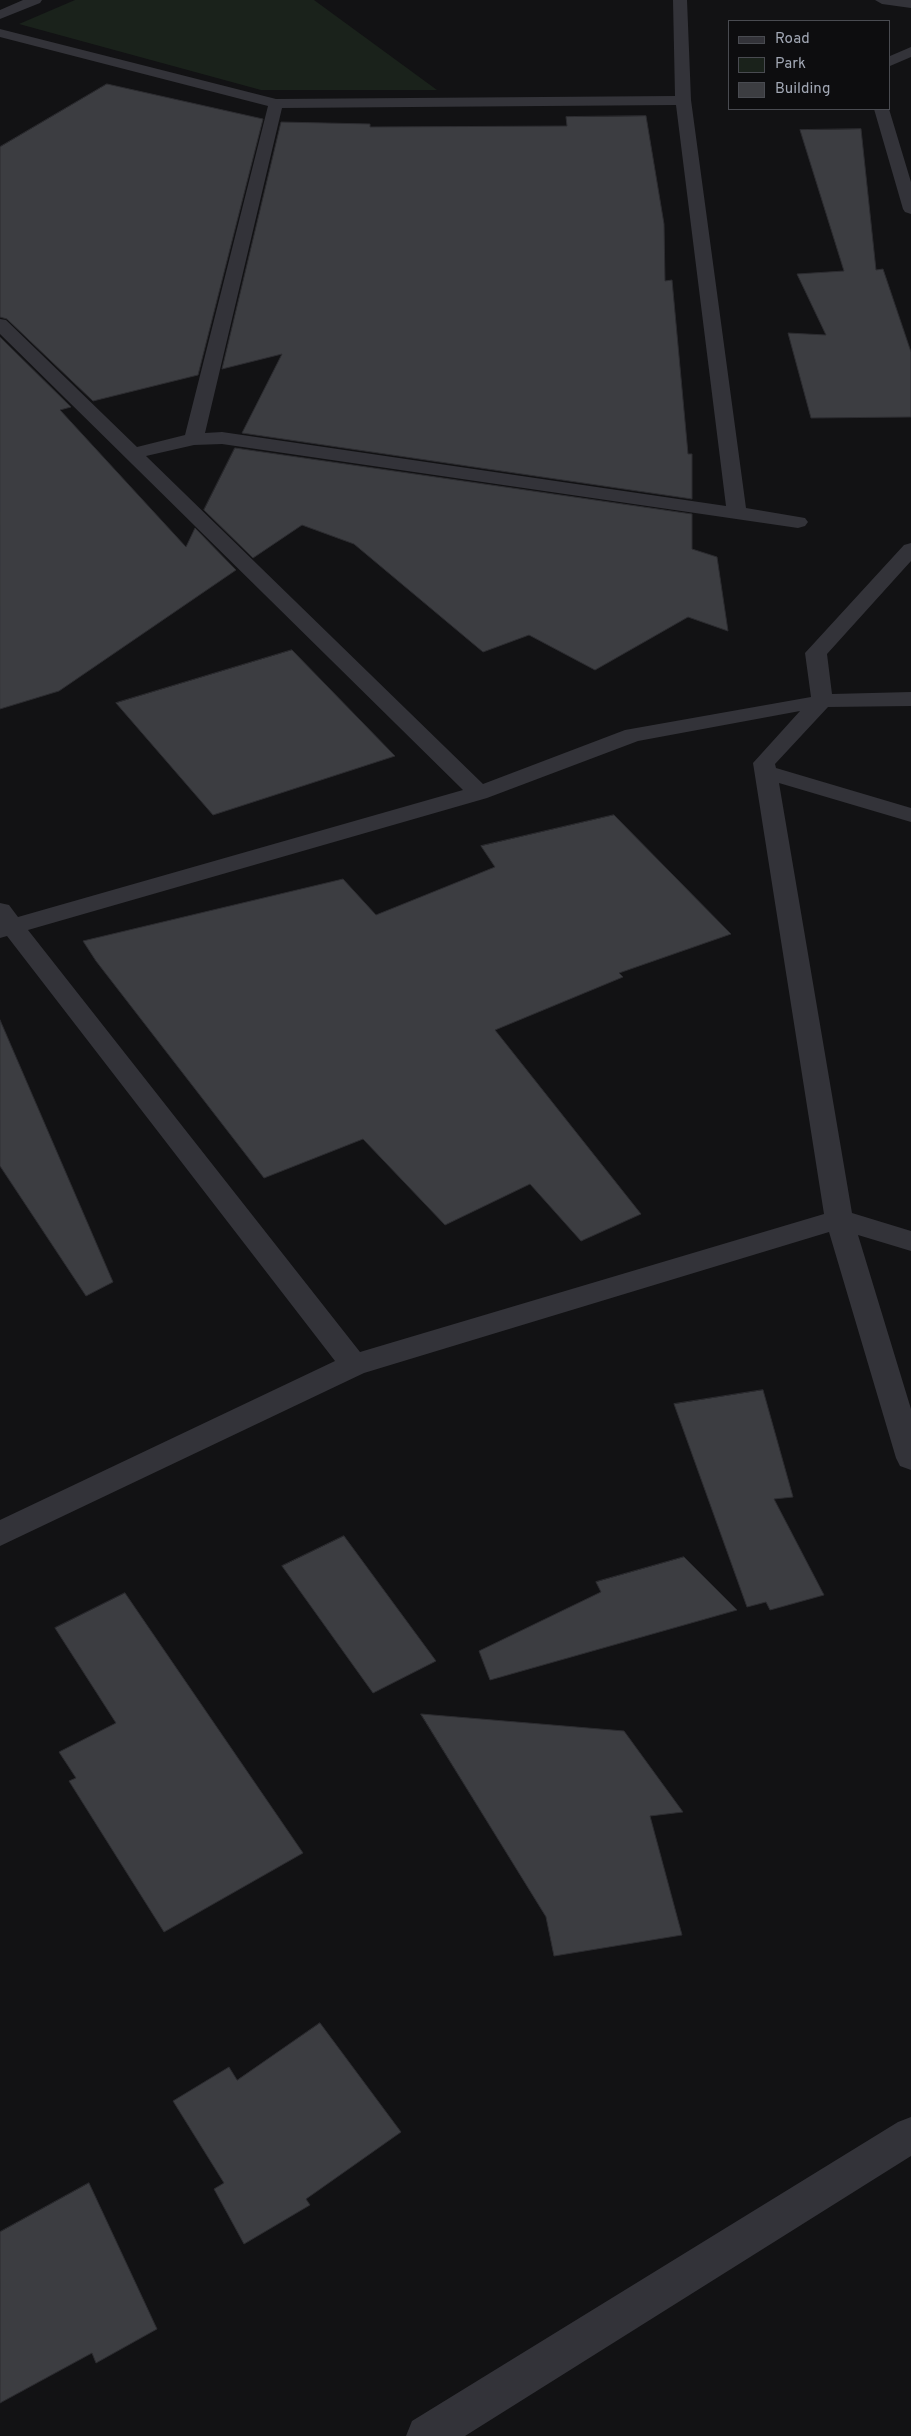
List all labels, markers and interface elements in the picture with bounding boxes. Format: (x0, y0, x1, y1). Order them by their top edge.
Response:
legend (728, 20, 891, 110)
text: Road (775, 30, 810, 49)
text: Park (775, 55, 806, 74)
text: Building (775, 80, 830, 99)

